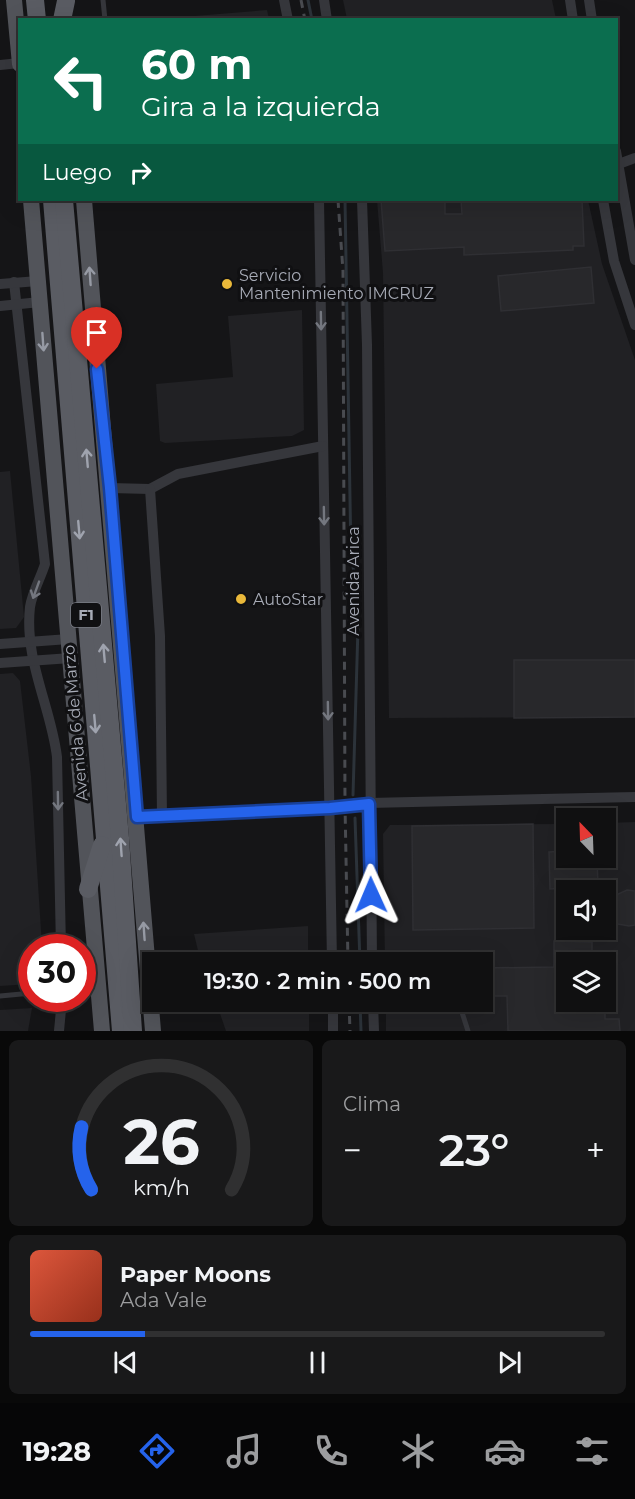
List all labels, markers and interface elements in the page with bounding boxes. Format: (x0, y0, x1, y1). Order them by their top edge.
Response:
text: 60 m (141, 38, 252, 90)
icon: left (42, 42, 120, 120)
text: Gira a la izquierda (141, 90, 381, 123)
icon: right (124, 156, 157, 189)
text: Luego (42, 159, 112, 186)
place label: Servicio Mantenimiento IMCRUZ (239, 266, 434, 303)
one-way arrow (84, 267, 95, 287)
marker: Servicio Mantenimiento IMCRUZ (220, 277, 234, 291)
pin (71, 307, 122, 369)
one-way arrow (315, 310, 327, 330)
icon: arrive (80, 316, 113, 349)
one-way arrow (38, 331, 49, 351)
one-way arrow (81, 449, 92, 469)
one-way arrow (318, 505, 330, 525)
one-way arrow (74, 519, 85, 539)
street label: Avenida Arica (344, 526, 363, 636)
one-way arrow (30, 580, 41, 598)
place label: AutoStar (253, 590, 323, 609)
marker: AutoStar (234, 592, 248, 606)
road number: F1 (71, 603, 101, 627)
one-way arrow (98, 643, 109, 663)
street label: Avenida 6 de Marzo (59, 644, 92, 802)
one-way arrow (322, 700, 334, 720)
one-way arrow (90, 714, 101, 734)
one-way arrow (52, 790, 64, 810)
north arrow (556, 808, 616, 868)
map controls (556, 808, 616, 1012)
one-way arrow (115, 837, 126, 857)
position arrow (339, 863, 403, 927)
button: sound (556, 880, 616, 940)
one-way arrow (138, 921, 149, 941)
speed limit sign: 30 (18, 934, 96, 1012)
button: layers (556, 952, 616, 1012)
text: 19:30 · 2 min · 500 m (204, 968, 431, 995)
text: Clima (343, 1092, 401, 1116)
text: 26 (123, 1104, 199, 1180)
text: 23° (439, 1122, 509, 1177)
text: − (343, 1130, 362, 1170)
text: + (586, 1130, 605, 1170)
text: km/h (132, 1174, 190, 1200)
text: Paper Moons (120, 1261, 271, 1288)
text: Ada Vale (120, 1288, 207, 1312)
icon: previous (109, 1346, 142, 1379)
icon: pause (301, 1346, 334, 1379)
icon: next (493, 1346, 526, 1379)
icon: directions (136, 1430, 178, 1472)
icon: music (223, 1430, 265, 1472)
icon: phone (310, 1430, 352, 1472)
icon: climate (397, 1430, 439, 1472)
icon: car (484, 1430, 526, 1472)
icon: filters (571, 1430, 613, 1472)
text: 19:28 (22, 1435, 91, 1468)

